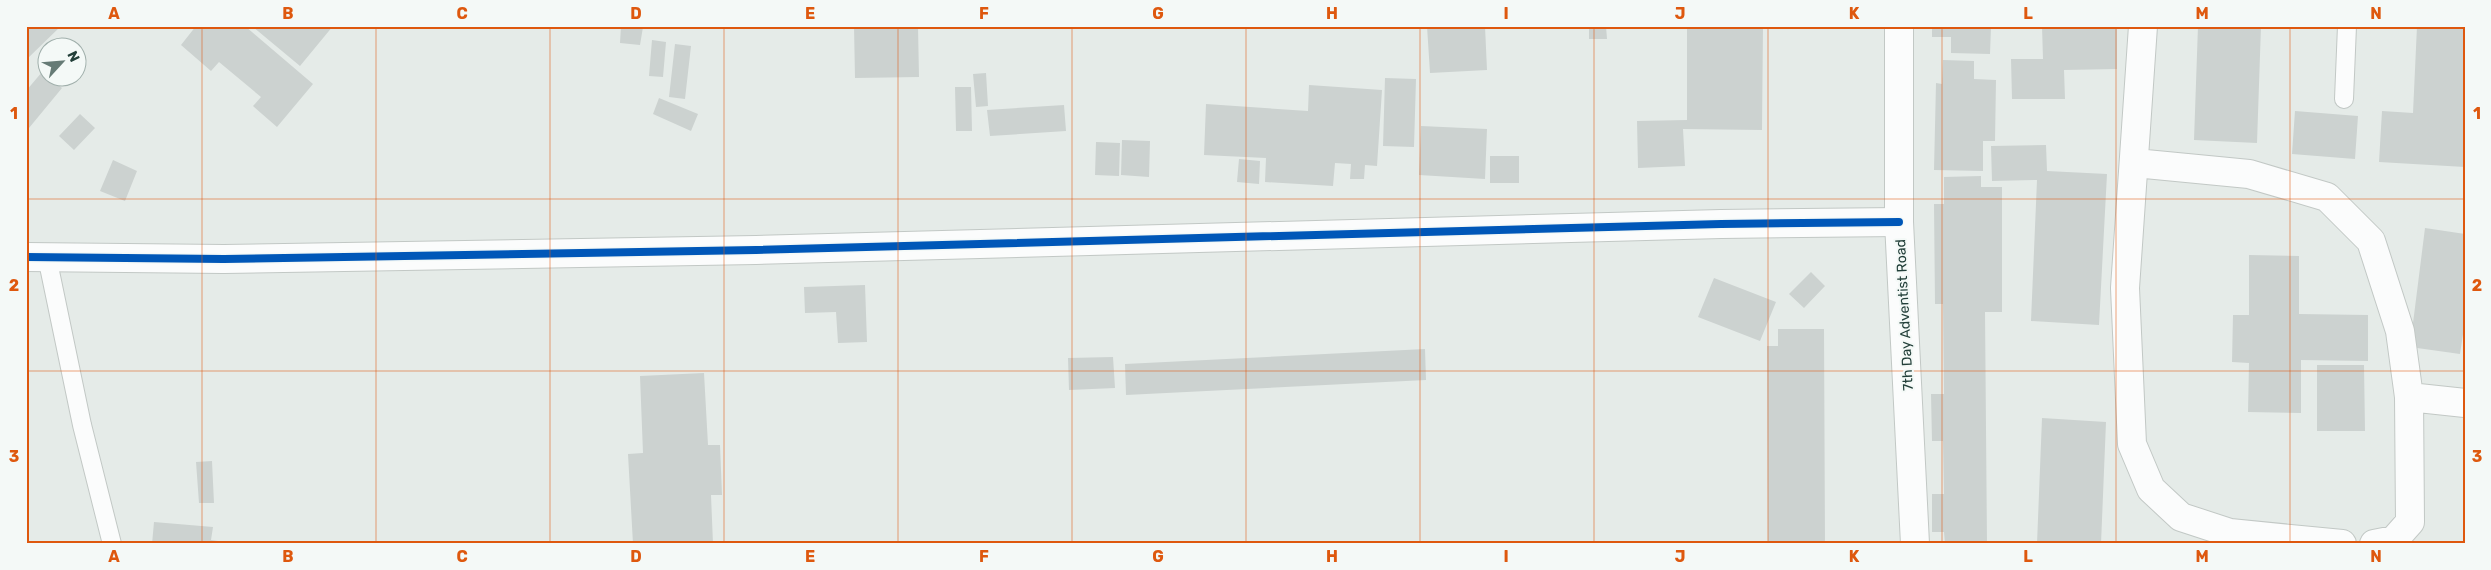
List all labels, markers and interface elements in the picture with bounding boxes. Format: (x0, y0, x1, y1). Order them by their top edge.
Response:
text: A (108, 4, 120, 23)
text: B (282, 4, 294, 23)
text: C (456, 4, 468, 23)
text: D (630, 4, 642, 23)
text: E (805, 4, 815, 23)
text: F (979, 4, 989, 23)
text: G (1152, 4, 1164, 23)
text: H (1326, 4, 1338, 23)
text: I (1503, 4, 1509, 23)
text: J (1675, 4, 1685, 23)
text: K (1849, 4, 1860, 23)
text: L (2023, 4, 2033, 23)
text: M (2195, 4, 2209, 23)
text: N (2370, 4, 2382, 23)
north arrow (38, 38, 88, 88)
text: N (63, 48, 83, 65)
text: 1 (10, 104, 18, 123)
text: 1 (2473, 104, 2481, 123)
street label: 7th Day Adventist Road (1892, 239, 1917, 391)
text: 2 (9, 276, 19, 295)
text: 2 (2472, 276, 2482, 295)
text: 3 (9, 447, 19, 466)
text: 3 (2472, 447, 2482, 466)
text: A (108, 547, 120, 566)
text: B (282, 547, 294, 566)
text: C (456, 547, 468, 566)
text: D (630, 547, 642, 566)
text: E (805, 547, 815, 566)
text: F (979, 547, 989, 566)
text: G (1152, 547, 1164, 566)
text: H (1326, 547, 1338, 566)
text: I (1503, 547, 1509, 566)
text: J (1675, 547, 1685, 566)
text: K (1849, 547, 1860, 566)
text: L (2023, 547, 2033, 566)
text: M (2195, 547, 2209, 566)
text: N (2370, 547, 2382, 566)

